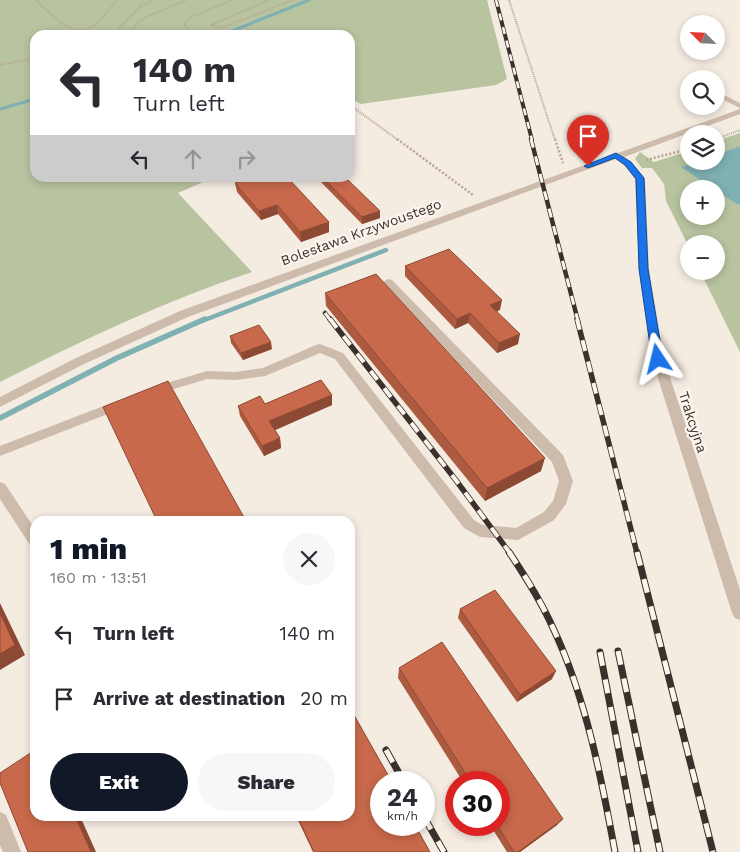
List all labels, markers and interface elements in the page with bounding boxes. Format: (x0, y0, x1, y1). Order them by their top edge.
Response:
north arrow (680, 15, 725, 60)
map controls (680, 15, 725, 280)
text: 140 m (133, 49, 236, 91)
icon: left (50, 50, 115, 115)
button: search (680, 70, 725, 115)
text: Turn left (133, 91, 225, 116)
pin (567, 115, 609, 166)
icon: arrive (574, 122, 602, 150)
button: layers (680, 125, 725, 170)
icon: left (126, 145, 154, 173)
icon: ahead (179, 145, 207, 173)
icon: right (232, 145, 260, 173)
button: + (680, 180, 725, 225)
street label: Bolesława Krzywoustego (279, 195, 443, 269)
button: − (680, 235, 725, 280)
position arrow (631, 332, 683, 384)
street label: Trakcyjna (676, 389, 710, 455)
text: 1 min (50, 531, 127, 566)
button: close (283, 533, 335, 585)
text: 160 m · 13:51 (50, 568, 147, 587)
icon: left (50, 620, 78, 648)
text: Turn left (93, 622, 174, 645)
text: 140 m (280, 622, 335, 645)
icon: arrive (50, 685, 78, 713)
text: Arrive at destination (93, 687, 285, 710)
text: 20 m (300, 687, 348, 710)
button: Exit (50, 753, 188, 811)
button: Share (198, 753, 335, 811)
speed limit sign: 30 (445, 771, 510, 836)
text: 24 (387, 783, 418, 812)
text: km/h (387, 809, 418, 823)

